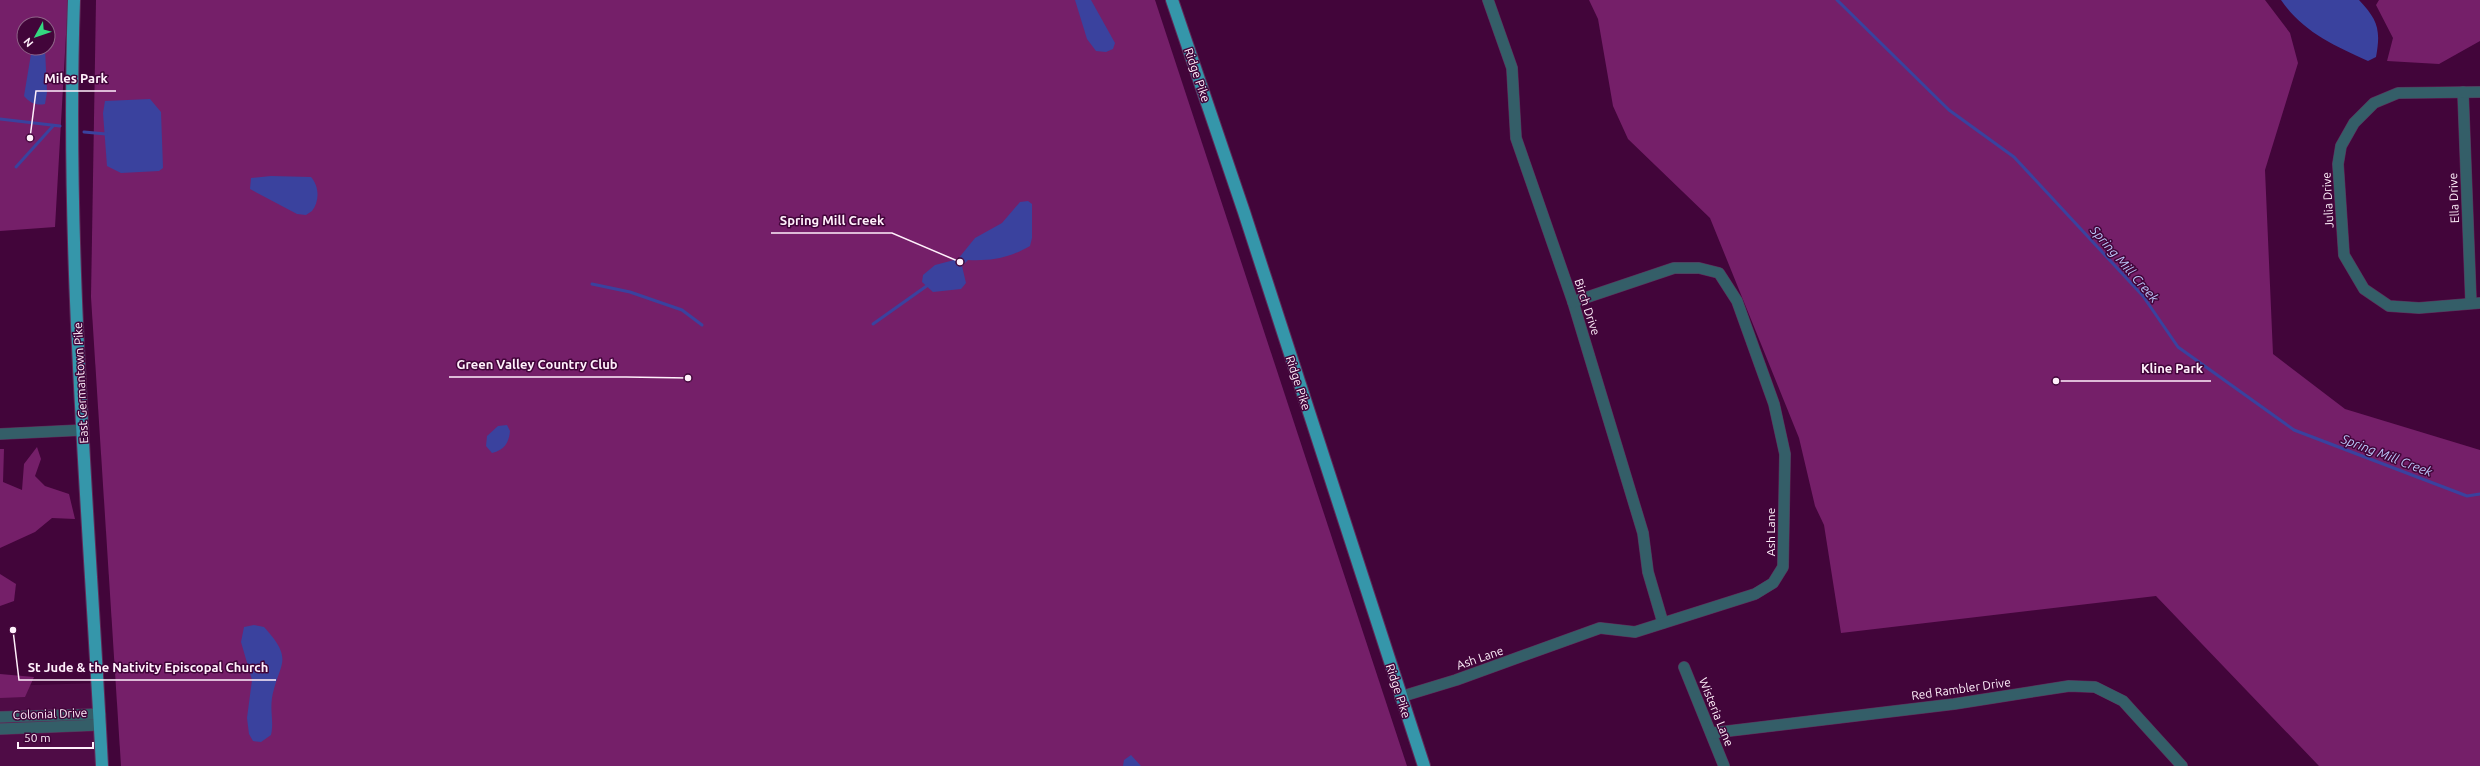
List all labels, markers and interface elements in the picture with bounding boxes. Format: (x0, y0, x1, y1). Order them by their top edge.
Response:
north arrow (16, 16, 56, 56)
text: N (21, 35, 36, 49)
street label: Ridge Pike (1182, 46, 1213, 104)
callout: Miles Park (36, 66, 116, 91)
text: Miles Park (44, 71, 108, 85)
street label: Julia Drive (2320, 172, 2335, 228)
street label: Ella Drive (2446, 173, 2461, 223)
callout: Spring Mill Creek (771, 208, 892, 233)
text: Spring Mill Creek (780, 213, 885, 227)
water label: Spring Mill Creek (2087, 222, 2162, 305)
street label: Birch Drive (1572, 277, 1603, 337)
street label: East Germantown Pike (71, 322, 90, 444)
callout: Green Valley Country Club (449, 352, 626, 377)
street label: Ridge Pike (1284, 354, 1313, 412)
callout: Kline Park (2133, 356, 2211, 381)
text: Green Valley Country Club (456, 357, 618, 371)
text: Kline Park (2141, 361, 2204, 375)
water label: Spring Mill Creek (2339, 431, 2435, 479)
street label: Ash Lane (1764, 508, 1777, 556)
street label: Ash Lane (1455, 643, 1505, 672)
callout: St Jude & the Nativity Episcopal Church (19, 655, 276, 680)
text: St Jude & the Nativity Episcopal Church (28, 660, 268, 674)
street label: Ridge Pike (1384, 662, 1413, 720)
street label: Red Rambler Drive (1910, 675, 2011, 702)
street label: Wisteria Lane (1697, 676, 1736, 748)
street label: Colonial Drive (12, 706, 88, 721)
scale bar (18, 724, 93, 750)
text: 50 m (24, 731, 51, 744)

